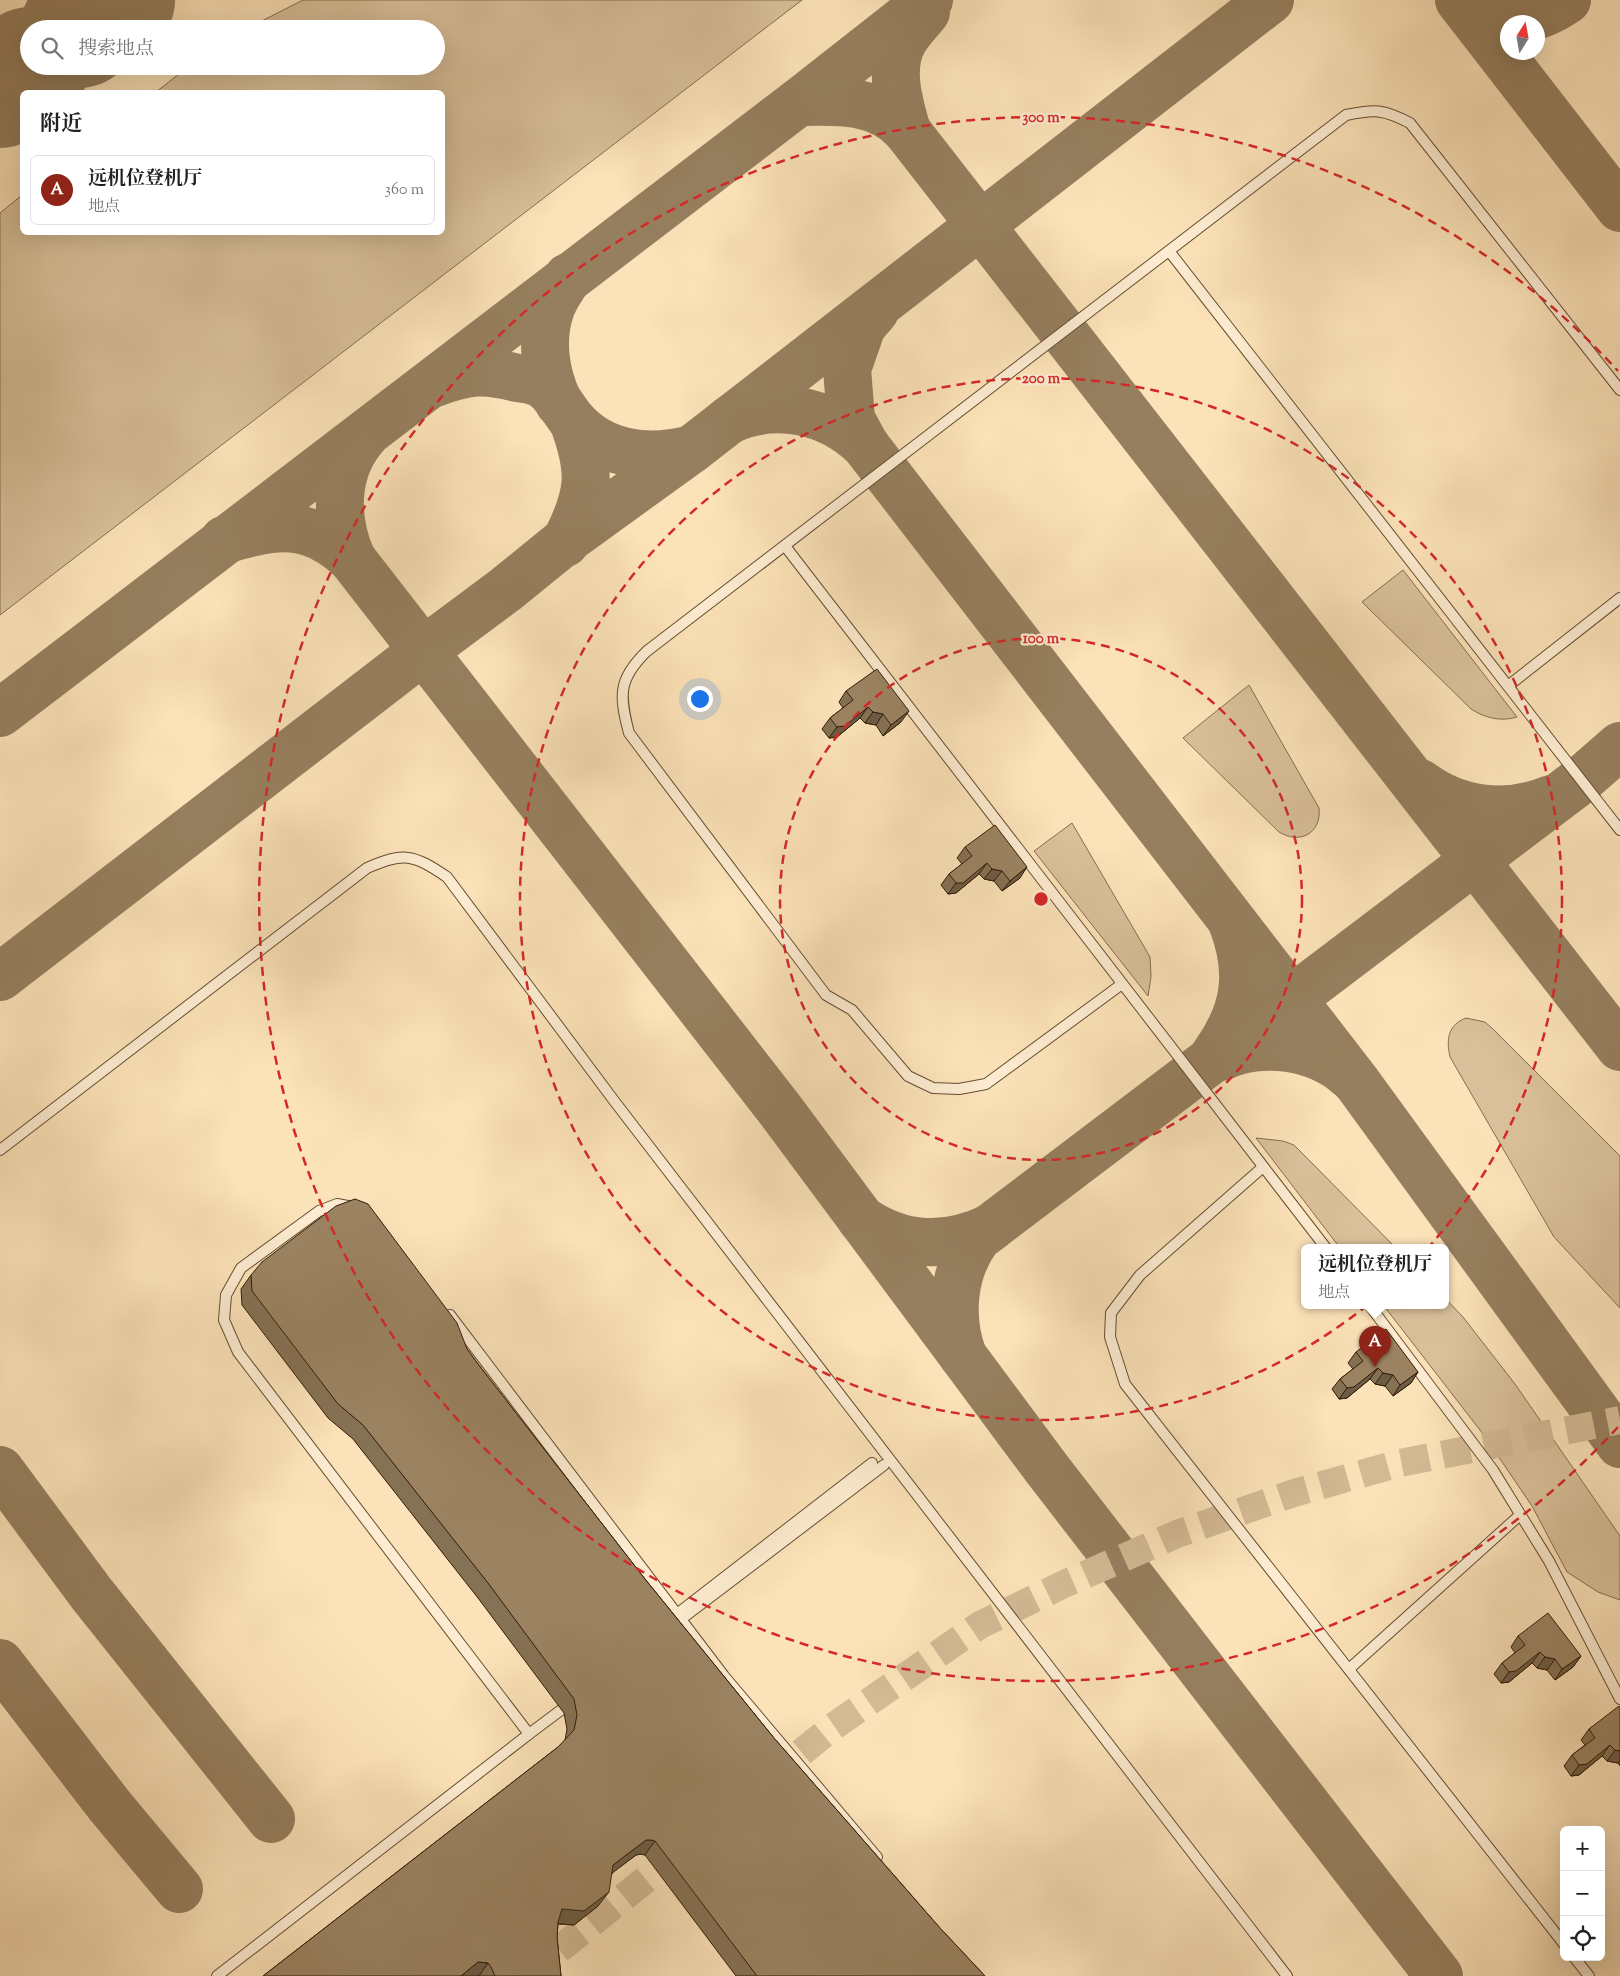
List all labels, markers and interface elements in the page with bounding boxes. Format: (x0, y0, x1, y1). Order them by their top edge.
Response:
north arrow (1500, 15, 1545, 60)
search box (20, 20, 445, 75)
icon: search (38, 34, 66, 62)
text: 搜索地点 (78, 36, 154, 63)
text: 300 m (1022, 108, 1060, 129)
text: 附近 (40, 110, 82, 140)
text: 远机位登机厅 (88, 166, 202, 193)
text: A (51, 179, 64, 202)
text: 360 m (385, 179, 424, 202)
text: 地点 (88, 196, 120, 219)
text: 200 m (1022, 369, 1061, 390)
text: 100 m (1023, 629, 1060, 650)
your location (687, 686, 713, 712)
centre of rings (1032, 890, 1050, 908)
popup (1301, 1244, 1449, 1309)
text: 远机位登机厅 (1318, 1252, 1432, 1279)
text: 地点 (1318, 1282, 1350, 1305)
pin: A (1359, 1326, 1391, 1367)
map controls (1560, 1826, 1605, 1961)
button: + (1560, 1826, 1605, 1871)
button: − (1560, 1871, 1605, 1916)
button: locate (1560, 1916, 1605, 1961)

